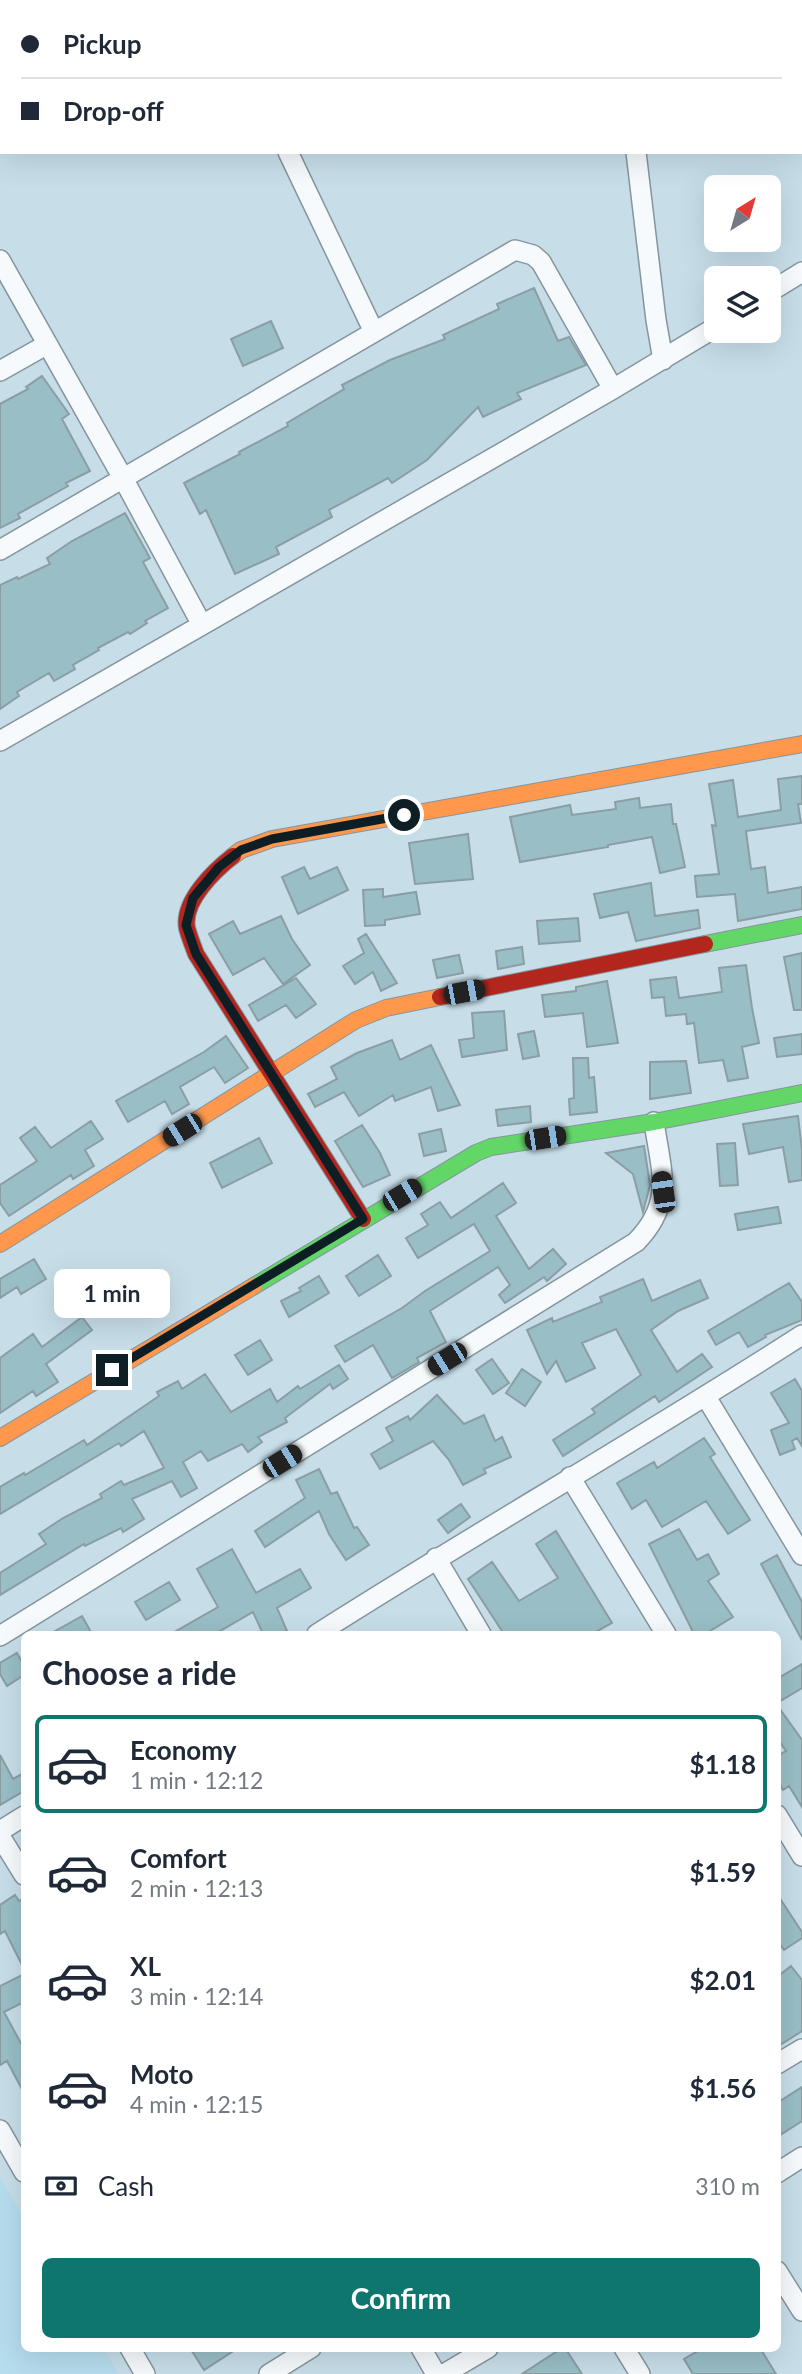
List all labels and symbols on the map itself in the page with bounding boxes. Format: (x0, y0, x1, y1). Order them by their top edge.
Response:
north arrow (704, 175, 780, 252)
route start (388, 799, 420, 831)
car (442, 978, 487, 1006)
car (159, 1110, 206, 1150)
car (523, 1124, 568, 1152)
car (650, 1170, 677, 1214)
car (379, 1175, 426, 1215)
callout: 1 min (54, 1268, 170, 1318)
car (424, 1339, 471, 1379)
route end (96, 1354, 128, 1386)
car (259, 1441, 306, 1481)

